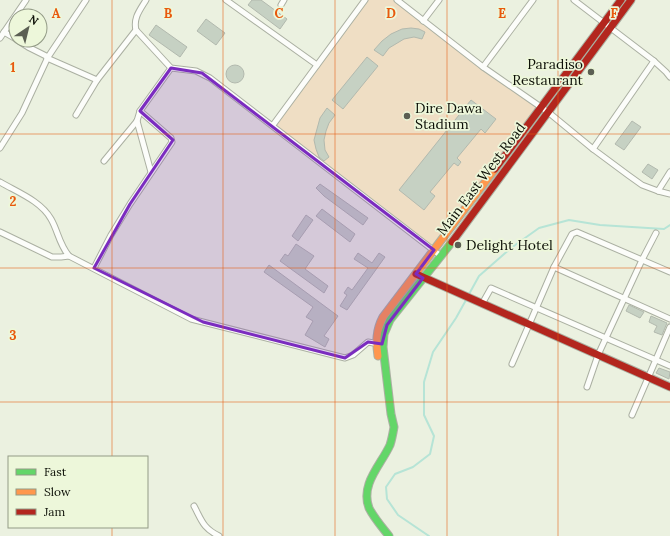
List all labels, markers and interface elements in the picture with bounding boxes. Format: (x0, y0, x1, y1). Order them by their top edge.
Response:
text: A (52, 5, 61, 22)
text: B (164, 5, 173, 22)
text: C (275, 5, 284, 22)
text: D (386, 5, 396, 22)
text: E (498, 5, 506, 22)
text: F (610, 5, 618, 22)
north arrow (8, 8, 48, 48)
text: N (26, 12, 42, 28)
place label: Paradiso Restaurant (512, 55, 584, 89)
text: 1 (10, 59, 16, 76)
marker: Paradiso Restaurant (586, 67, 596, 77)
place label: Dire Dawa Stadium (415, 99, 482, 133)
marker: Dire Dawa Stadium (402, 111, 412, 121)
street label: Main East West Road (433, 119, 529, 239)
text: 2 (10, 193, 17, 210)
place label: Delight Hotel (466, 236, 553, 254)
marker: Delight Hotel (453, 240, 463, 250)
text: 3 (9, 327, 17, 344)
legend (8, 456, 148, 528)
text: Fast (44, 464, 67, 479)
text: Slow (44, 484, 71, 499)
text: Jam (43, 504, 65, 519)

